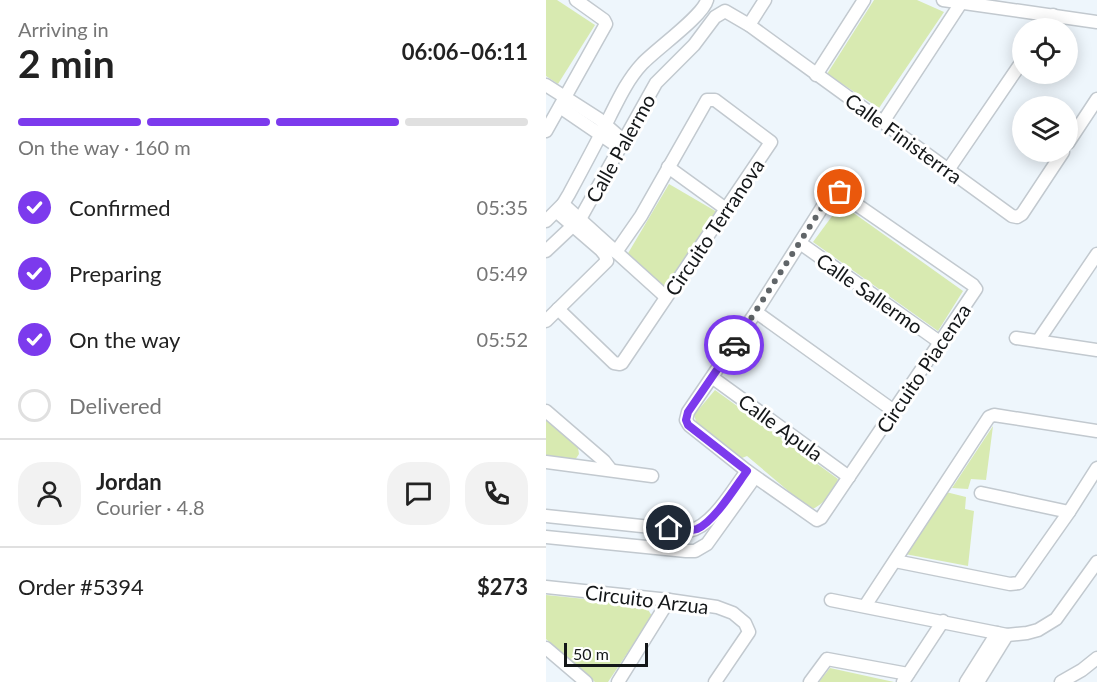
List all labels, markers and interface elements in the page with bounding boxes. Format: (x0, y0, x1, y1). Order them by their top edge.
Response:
text: Arriving in (18, 17, 109, 41)
map controls (1012, 18, 1078, 162)
button: locate (1012, 18, 1078, 84)
text: 06:06–06:11 (402, 38, 528, 65)
text: 2 min (18, 40, 115, 86)
street label: Calle Finisterrra (841, 88, 967, 188)
street label: Calle Palermo (580, 90, 660, 206)
button: layers (1012, 96, 1078, 162)
text: On the way · 160 m (18, 135, 191, 159)
street label: Circuito Terranova (659, 154, 769, 300)
pin (814, 166, 865, 217)
icon: bag (823, 175, 856, 208)
icon: check (18, 191, 51, 224)
text: Confirmed (69, 194, 171, 221)
text: 05:35 (477, 195, 528, 219)
street label: Calle Sallermo (812, 248, 928, 338)
icon: check (18, 257, 51, 290)
text: Preparing (69, 260, 161, 287)
text: 05:49 (477, 261, 528, 285)
street label: Circuito Piacenza (871, 299, 975, 437)
courier (704, 315, 764, 375)
icon: check (18, 323, 51, 356)
text: On the way (69, 326, 180, 353)
text: 05:52 (477, 327, 528, 351)
icon: car (718, 329, 751, 362)
street label: Calle Apula (734, 388, 828, 466)
text: Delivered (69, 392, 162, 419)
button: person (18, 462, 81, 525)
button: chat (387, 462, 450, 525)
button: phone (465, 462, 528, 525)
text: Jordan (96, 468, 162, 495)
text: Courier · 4.8 (96, 495, 205, 519)
pin (643, 502, 694, 553)
icon: home (652, 511, 685, 544)
text: Order #5394 (18, 573, 144, 600)
text: $273 (477, 573, 528, 600)
street label: Circuito Arzua (584, 580, 710, 618)
scale bar (564, 640, 648, 668)
text: 50 m (573, 644, 609, 663)

